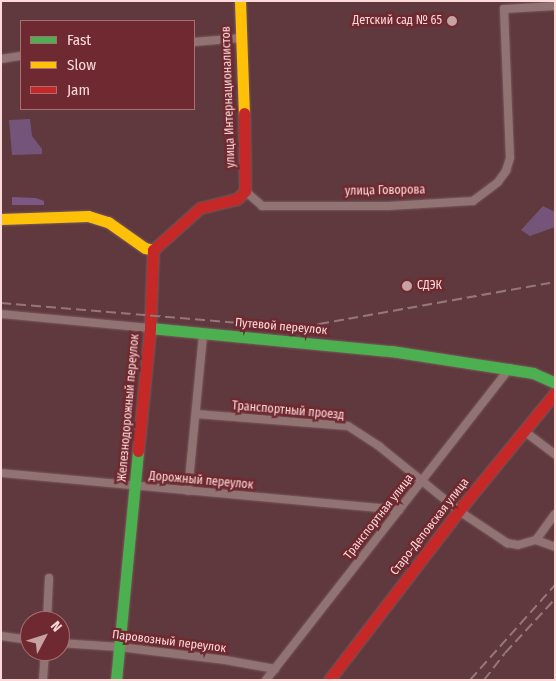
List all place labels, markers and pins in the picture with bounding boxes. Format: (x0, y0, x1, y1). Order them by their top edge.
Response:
place label: Детский сад № 65 (353, 14, 442, 28)
marker: Детский сад № 65 (446, 15, 458, 27)
place label: СДЭК (417, 279, 442, 293)
marker: СДЭК (401, 280, 413, 292)

